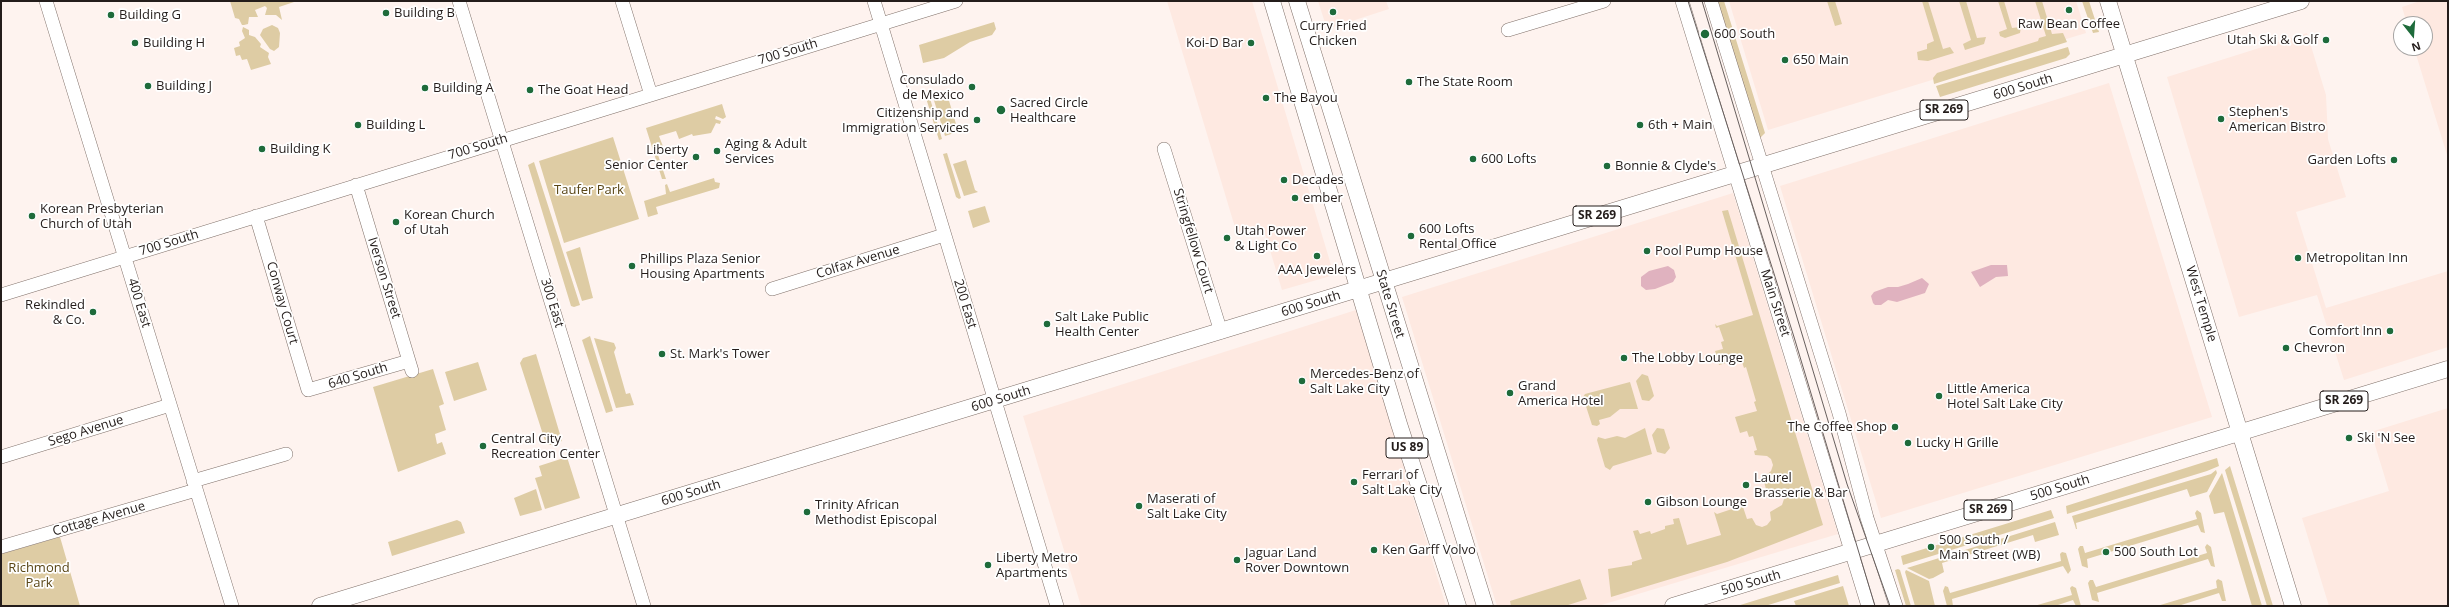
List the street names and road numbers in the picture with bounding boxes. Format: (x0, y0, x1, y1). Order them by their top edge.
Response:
street label: 700 South (756, 36, 820, 68)
street label: 600 South (1991, 71, 2055, 103)
road number: SR 269 (1920, 100, 1968, 120)
street label: 700 South (446, 131, 510, 163)
street label: Stringfellow Court (1170, 187, 1216, 295)
road number: SR 269 (1573, 206, 1621, 226)
street label: 700 South (137, 227, 201, 259)
street label: Iverson Street (364, 235, 404, 321)
street label: Colfax Avenue (814, 242, 902, 282)
street label: Conway Court (263, 260, 301, 346)
street label: West Temple (2182, 264, 2220, 344)
street label: Main Street (1757, 267, 1793, 339)
street label: State Street (1372, 268, 1408, 340)
street label: 400 East (124, 276, 154, 330)
street label: 300 East (537, 276, 567, 330)
street label: 200 East (950, 277, 980, 331)
street label: 600 South (1279, 288, 1343, 320)
street label: 640 South (326, 360, 390, 392)
street label: 600 South (969, 383, 1033, 415)
road number: SR 269 (2320, 391, 2368, 411)
street label: Sego Avenue (46, 412, 126, 450)
road number: US 89 (1386, 438, 1428, 458)
street label: 500 South (2028, 472, 2092, 504)
street label: 600 South (659, 477, 723, 509)
street label: Cottage Avenue (51, 498, 147, 540)
road number: SR 269 (1964, 500, 2012, 520)
street label: 500 South (1719, 567, 1783, 599)

